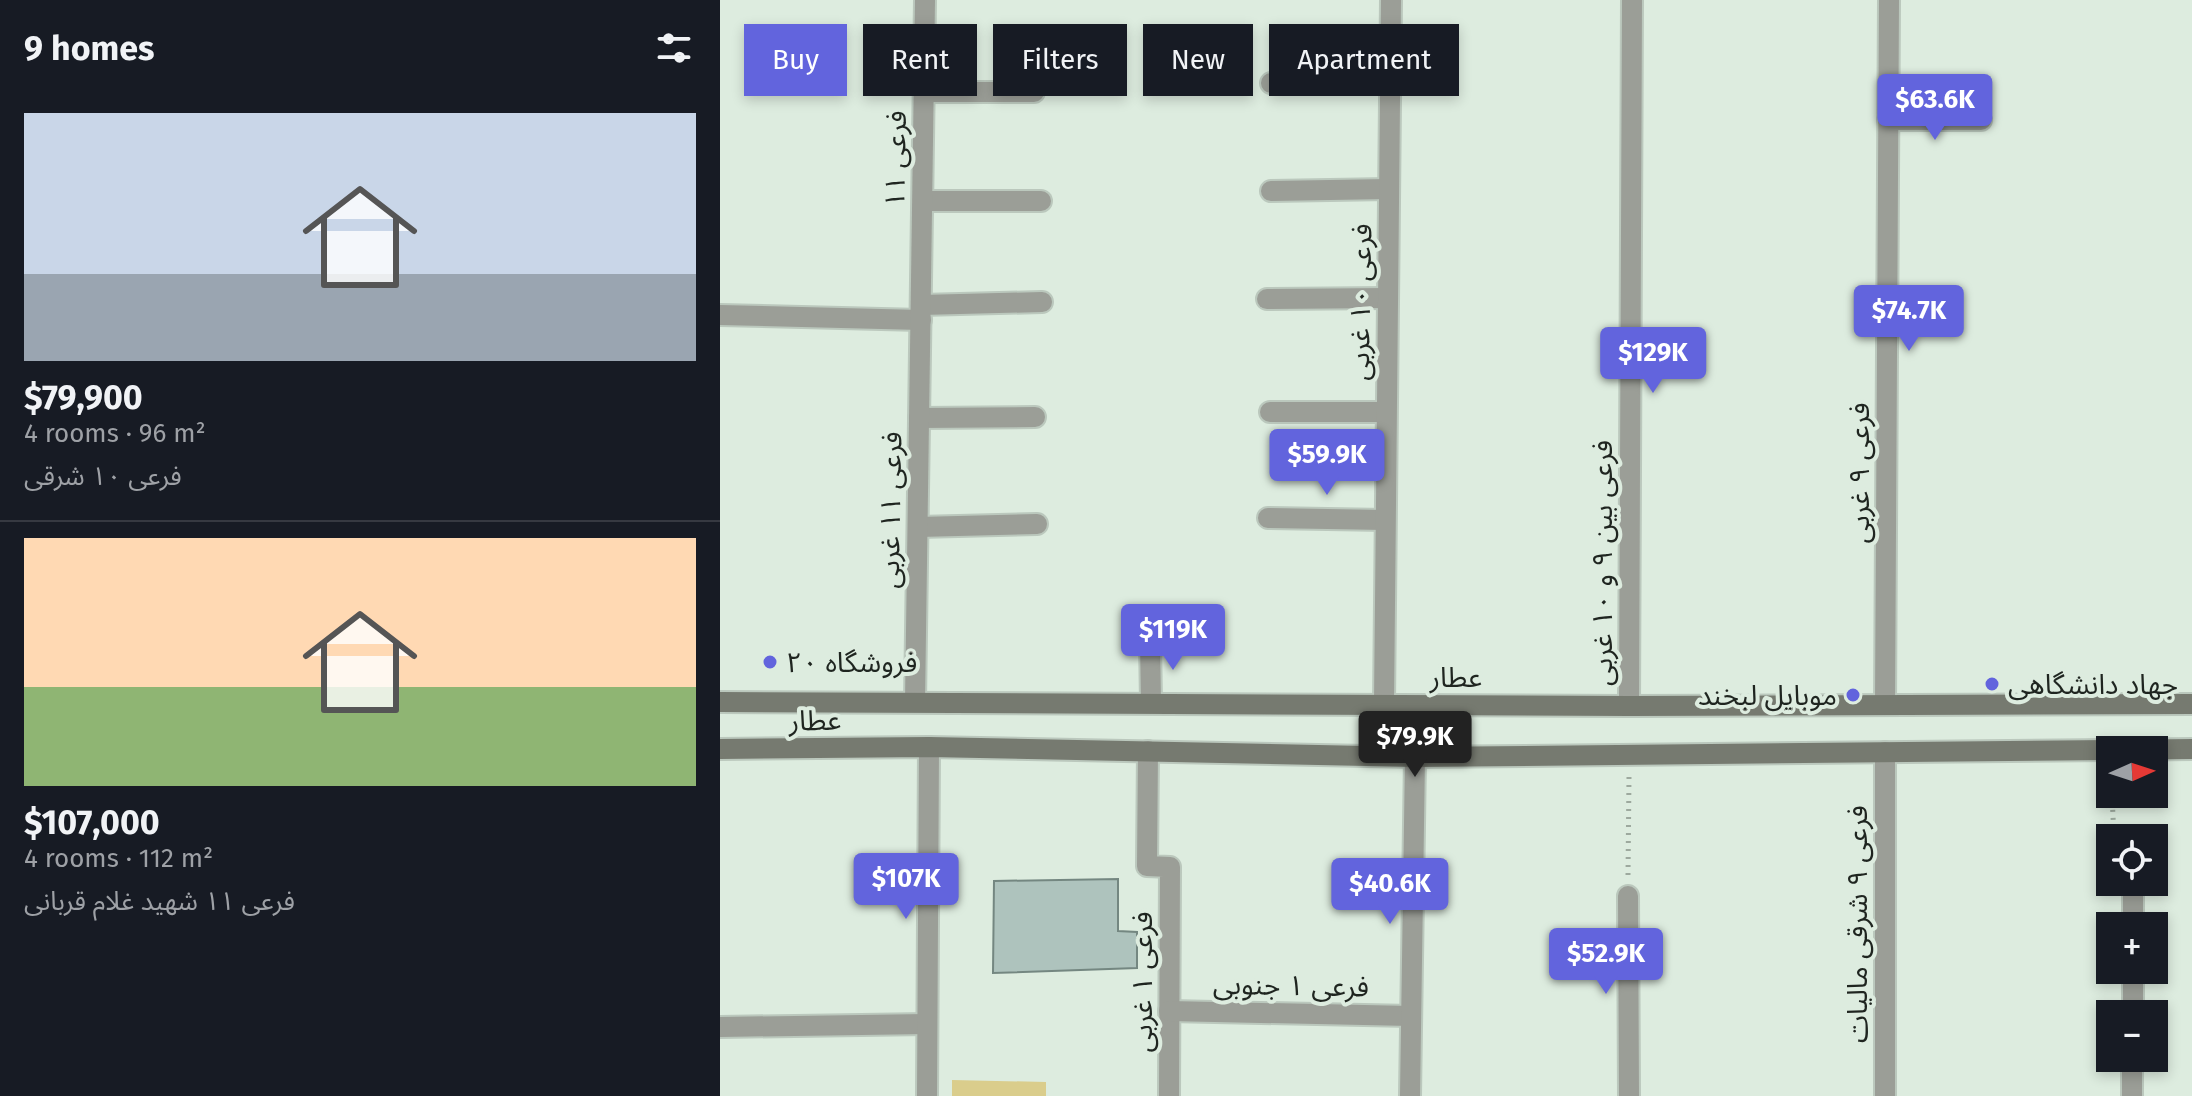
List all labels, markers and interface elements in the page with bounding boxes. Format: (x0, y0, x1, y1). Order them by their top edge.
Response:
chip: Buy (744, 24, 847, 96)
chip: Rent (863, 24, 977, 96)
chip: Filters (993, 24, 1127, 96)
chip: New (1143, 24, 1253, 96)
chip: Apartment (1269, 24, 1459, 96)
icon: filters (652, 26, 696, 70)
text: 9 homes (24, 28, 155, 69)
pin: $63.6K (1870, 74, 2000, 142)
text: $63.6K (1895, 84, 1975, 115)
street label: فرعی ۱۱ (878, 110, 913, 208)
icon: home (288, 165, 432, 309)
street label: فرعی ۱۰ غربی (1343, 223, 1378, 381)
pin: $74.7K (1844, 285, 1974, 353)
text: $74.7K (1872, 295, 1946, 326)
pin: $129K (1597, 327, 1709, 395)
text: $129K (1618, 337, 1688, 368)
text: $79,900 (24, 377, 143, 418)
street label: فرعی ۹ غربی (1843, 403, 1876, 543)
text: 4 rooms · 96 m² (24, 418, 206, 449)
pin: $59.9K (1262, 429, 1392, 497)
street label: فرعی ۱۱ غربی (873, 431, 908, 589)
text: $59.9K (1287, 439, 1367, 470)
street label: فرعی بین ۹ و ۱۰ غربی (1586, 440, 1619, 686)
text: فرعی ۱۰ شرقی (24, 461, 182, 492)
icon: home (288, 590, 432, 734)
pin: $119K (1117, 604, 1229, 672)
text: $119K (1139, 614, 1207, 645)
place label: فروشگاه ۲۰ (786, 646, 917, 679)
marker: فروشگاه ۲۰ (761, 653, 779, 671)
street label: عطار (1429, 661, 1482, 694)
place label: جهاد دانشگاهی (2008, 668, 2178, 701)
marker: جهاد دانشگاهی (1983, 675, 2001, 693)
place label: موبایل لبخند (1698, 679, 1837, 712)
marker: موبایل لبخند (1844, 686, 1862, 704)
street label: عطار (788, 704, 841, 737)
pin: $79.9K (1350, 711, 1480, 779)
text: $79.9K (1377, 721, 1453, 752)
north arrow (2096, 736, 2168, 808)
map controls (2096, 736, 2168, 1072)
text: $107,000 (24, 802, 160, 843)
street label: فرعی ۹ شرقی مالیات (1841, 805, 1874, 1043)
button: locate (2096, 824, 2168, 896)
text: 4 rooms · 112 m² (24, 843, 213, 874)
pin: $107K (850, 853, 962, 921)
pin: $40.6K (1325, 858, 1455, 926)
text: $107K (872, 863, 940, 894)
text: $40.6K (1349, 868, 1431, 899)
text: فرعی ۱۱ شهید غلام قربانی (24, 886, 295, 917)
street label: فرعی ۱ غربی (1126, 912, 1159, 1052)
button: + (2096, 912, 2168, 984)
pin: $52.9K (1541, 928, 1671, 996)
text: $52.9K (1567, 938, 1645, 969)
street label: فرعی ۱ جنوبی (1213, 968, 1369, 1003)
button: − (2096, 1000, 2168, 1072)

